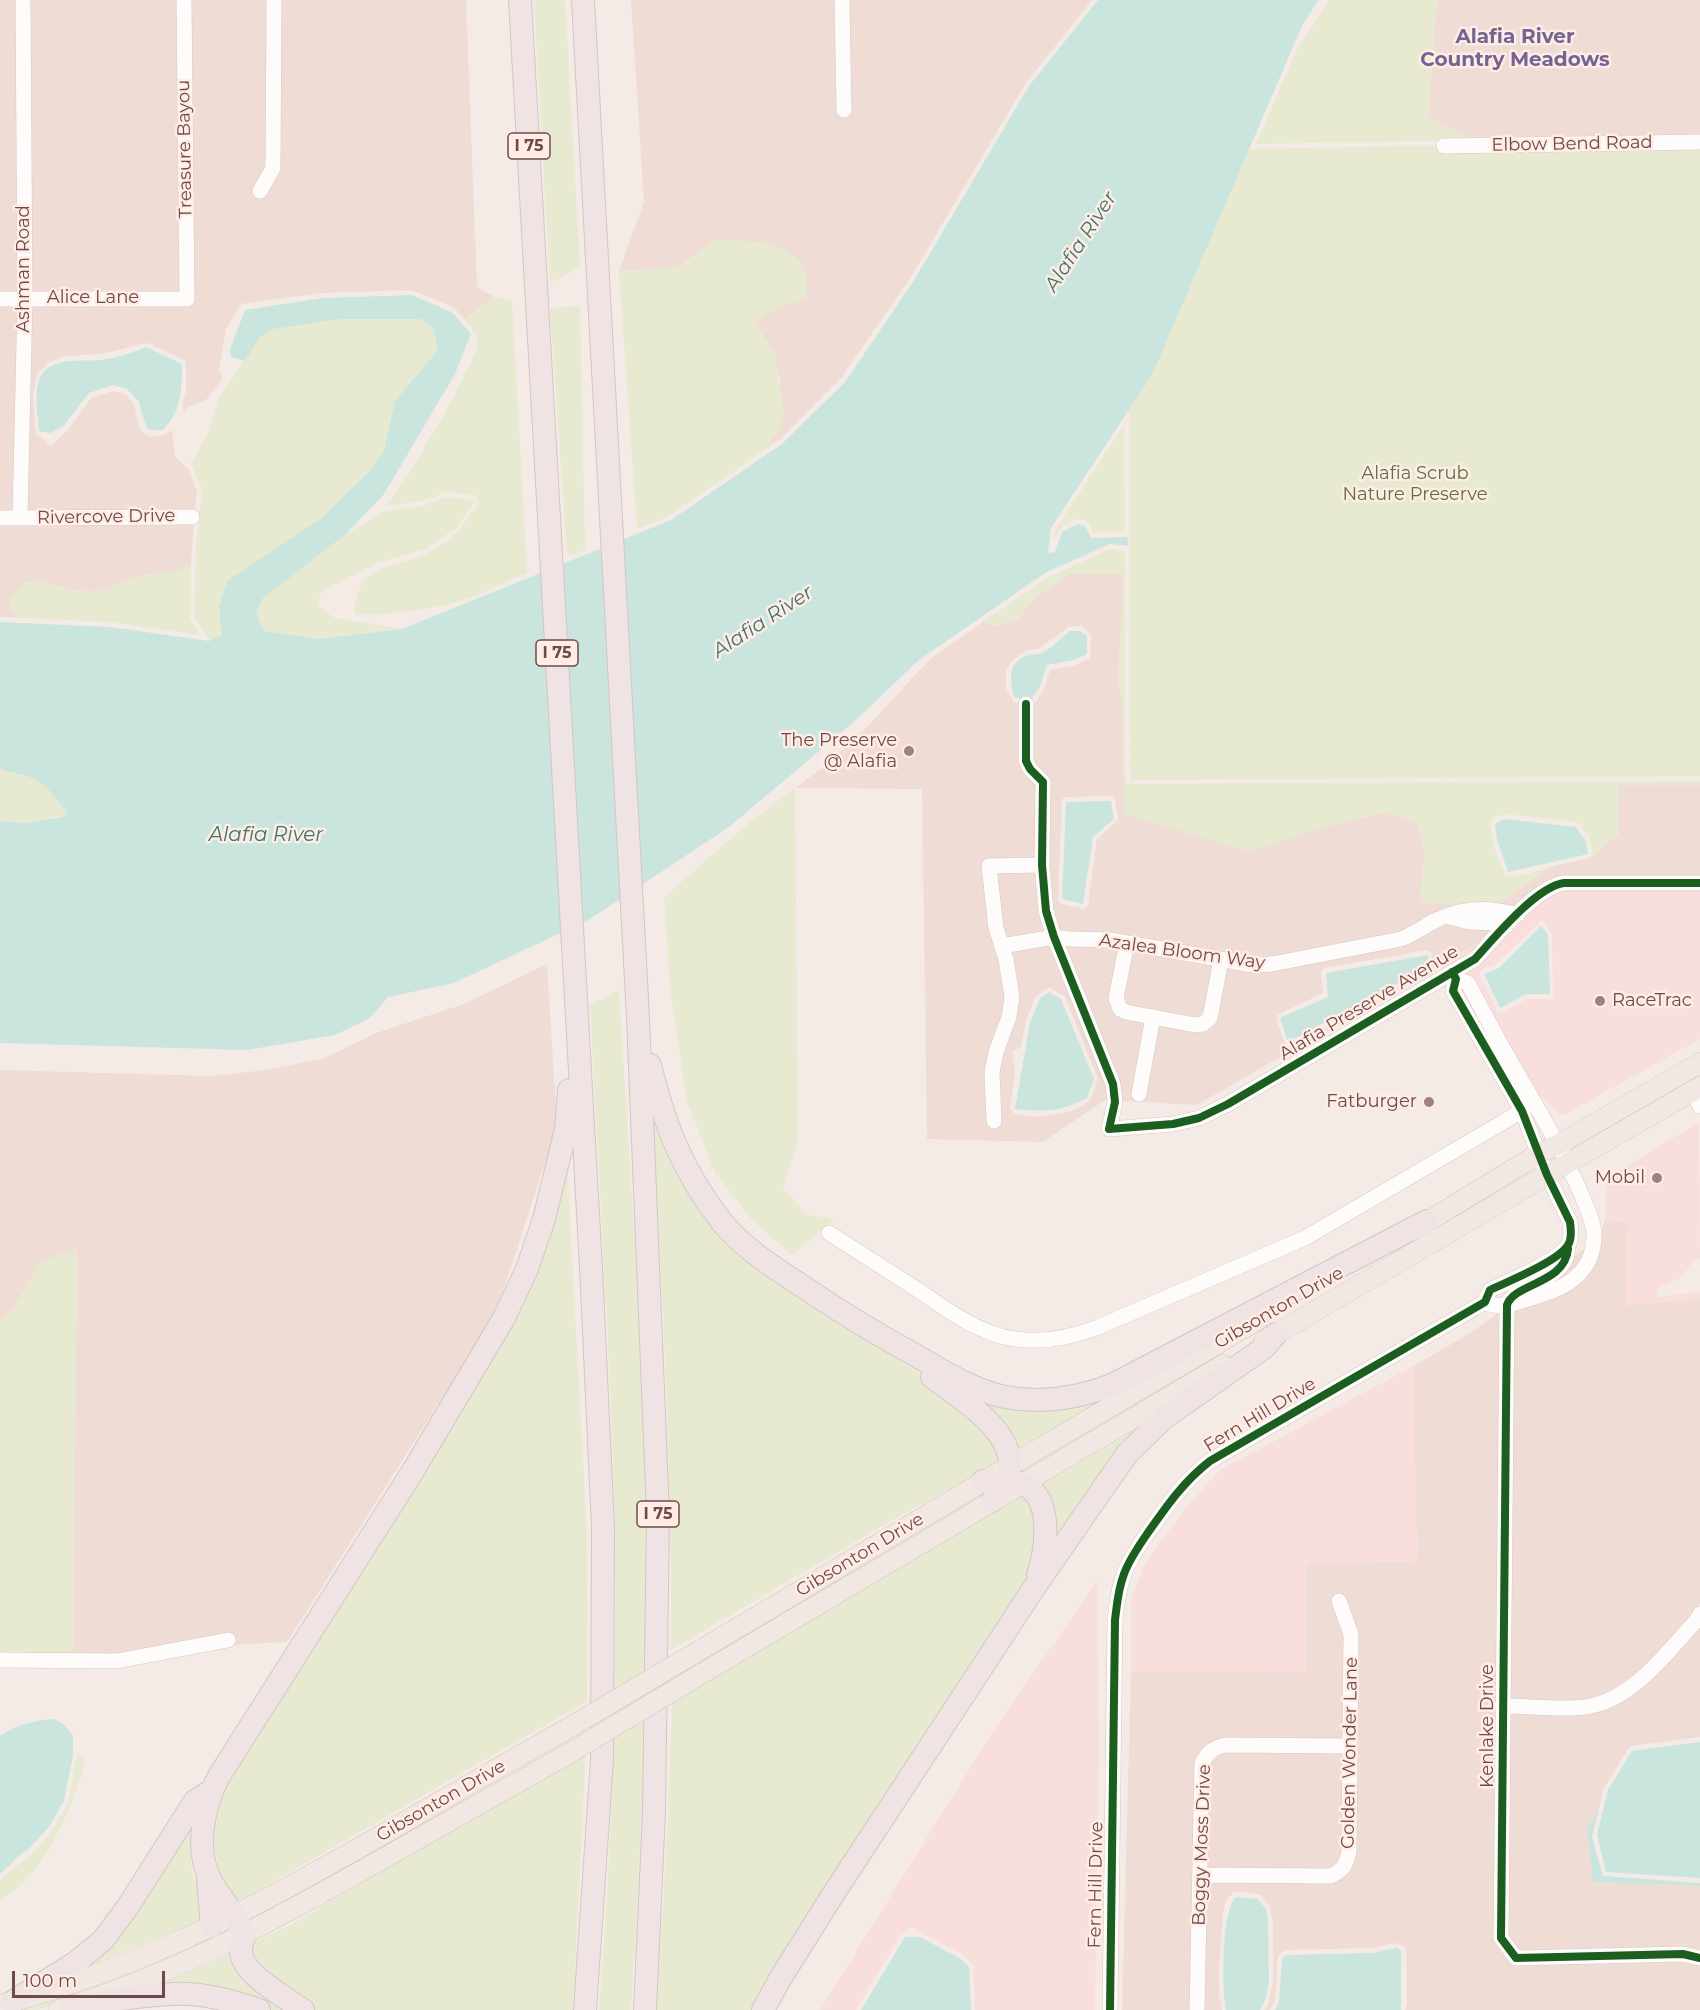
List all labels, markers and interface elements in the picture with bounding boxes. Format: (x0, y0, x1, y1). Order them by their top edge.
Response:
district label: Alafia River Country Meadows (1420, 25, 1610, 72)
street label: Treasure Bayou (173, 80, 197, 218)
street label: Elbow Bend Road (1491, 132, 1653, 156)
road number: I 75 (508, 133, 550, 159)
water label: Alafia River (1040, 187, 1122, 297)
street label: Ashman Road (13, 205, 35, 333)
street label: Alice Lane (47, 287, 139, 309)
park label: Alafia Scrub Nature Preserve (1342, 463, 1488, 506)
street label: Rivercove Drive (37, 505, 175, 529)
water label: Alafia River (708, 581, 818, 663)
road number: I 75 (536, 640, 578, 666)
place label: The Preserve @ Alafia (781, 730, 897, 772)
marker: The Preserve @ Alafia (902, 744, 916, 758)
water label: Alafia River (209, 823, 323, 847)
street label: Azalea Bloom Way (1098, 930, 1266, 974)
street label: Alafia Preserve Avenue (1275, 941, 1463, 1065)
place label: RaceTrac (1612, 990, 1692, 1012)
marker: RaceTrac (1593, 994, 1607, 1008)
place label: Fatburger (1326, 1091, 1417, 1113)
marker: Fatburger (1422, 1095, 1436, 1109)
place label: Mobil (1595, 1167, 1645, 1189)
marker: Mobil (1650, 1171, 1664, 1185)
street label: Gibsonton Drive (1211, 1262, 1347, 1354)
street label: Fern Hill Drive (1200, 1373, 1320, 1457)
road number: I 75 (637, 1501, 679, 1527)
street label: Gibsonton Drive (792, 1508, 928, 1602)
street label: Golden Wonder Lane (1338, 1657, 1362, 1849)
street label: Kenlake Drive (1477, 1664, 1499, 1788)
street label: Gibsonton Drive (373, 1755, 509, 1847)
street label: Boggy Moss Drive (1188, 1764, 1216, 1926)
street label: Fern Hill Drive (1084, 1821, 1108, 1949)
scale bar (15, 1959, 168, 1997)
text: 100 m (23, 1970, 77, 1992)

